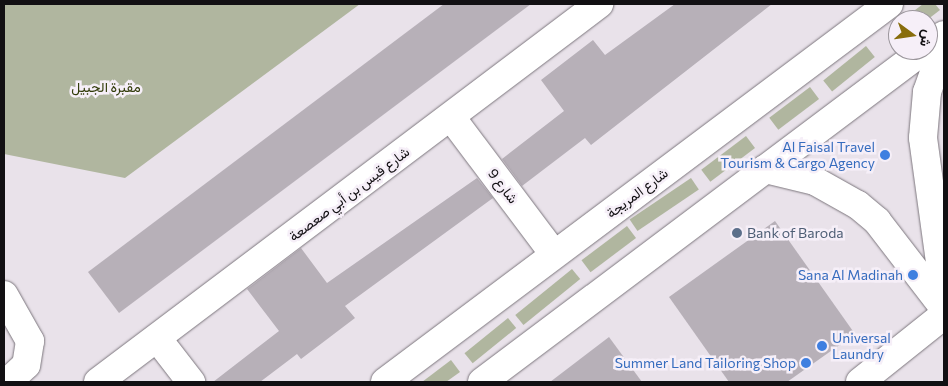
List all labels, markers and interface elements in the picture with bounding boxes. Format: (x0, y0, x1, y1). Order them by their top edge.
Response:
north arrow (888, 10, 938, 60)
text: ش (917, 28, 937, 49)
park label: مقبرة الجبيل (71, 79, 141, 95)
place label: Al Faisal Travel Tourism & Cargo Agency (720, 139, 875, 172)
street label: شارع قيس بن أبي صعصعة (285, 143, 413, 245)
marker: Al Faisal Travel Tourism & Cargo Agency (879, 149, 891, 161)
street label: شارع المريجة (603, 164, 671, 222)
street label: شارع 9 (484, 165, 522, 207)
place label: Bank of Baroda (747, 225, 844, 241)
marker: Bank of Baroda (731, 227, 743, 239)
place label: Sana Al Madinah (798, 267, 903, 283)
marker: Sana Al Madinah (907, 269, 919, 281)
place label: Universal Laundry (832, 330, 891, 362)
marker: Universal Laundry (816, 340, 828, 352)
place label: Summer Land Tailoring Shop (615, 355, 796, 371)
marker: Summer Land Tailoring Shop (800, 357, 812, 369)

